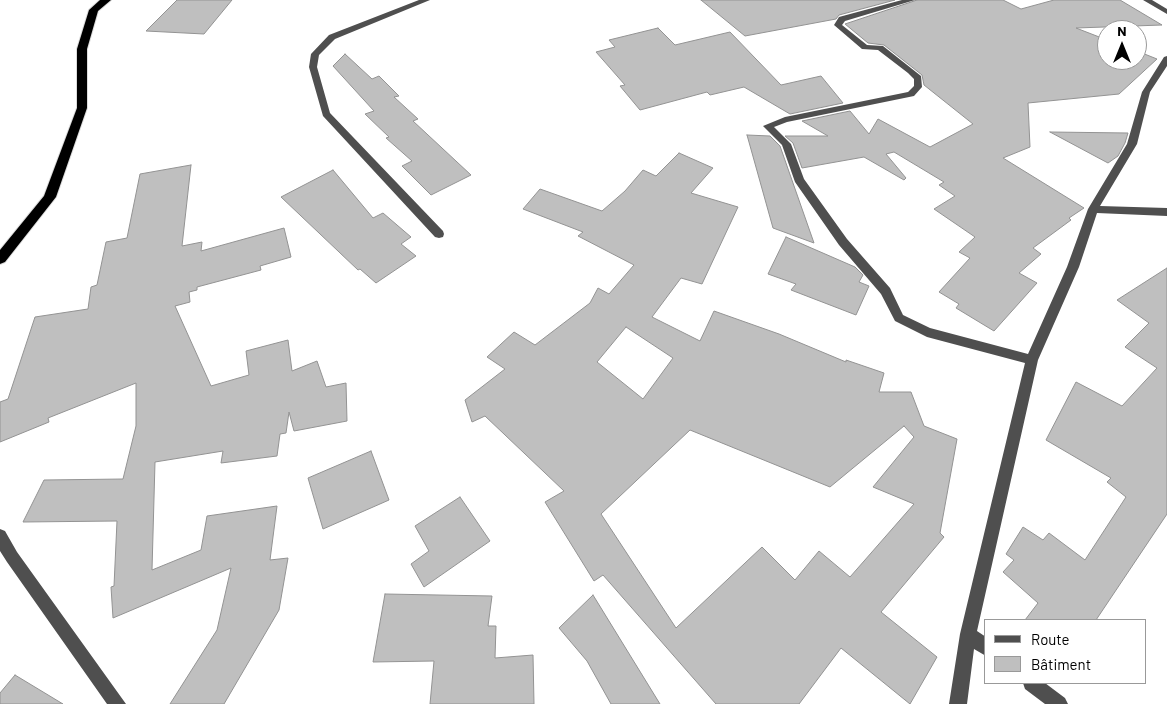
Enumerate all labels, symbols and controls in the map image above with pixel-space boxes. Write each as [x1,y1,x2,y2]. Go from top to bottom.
north arrow [1097,20,1147,70]
text: N [1117,22,1127,39]
legend [984,619,1147,684]
text: Route [1031,630,1070,648]
text: Bâtiment [1031,655,1091,673]

